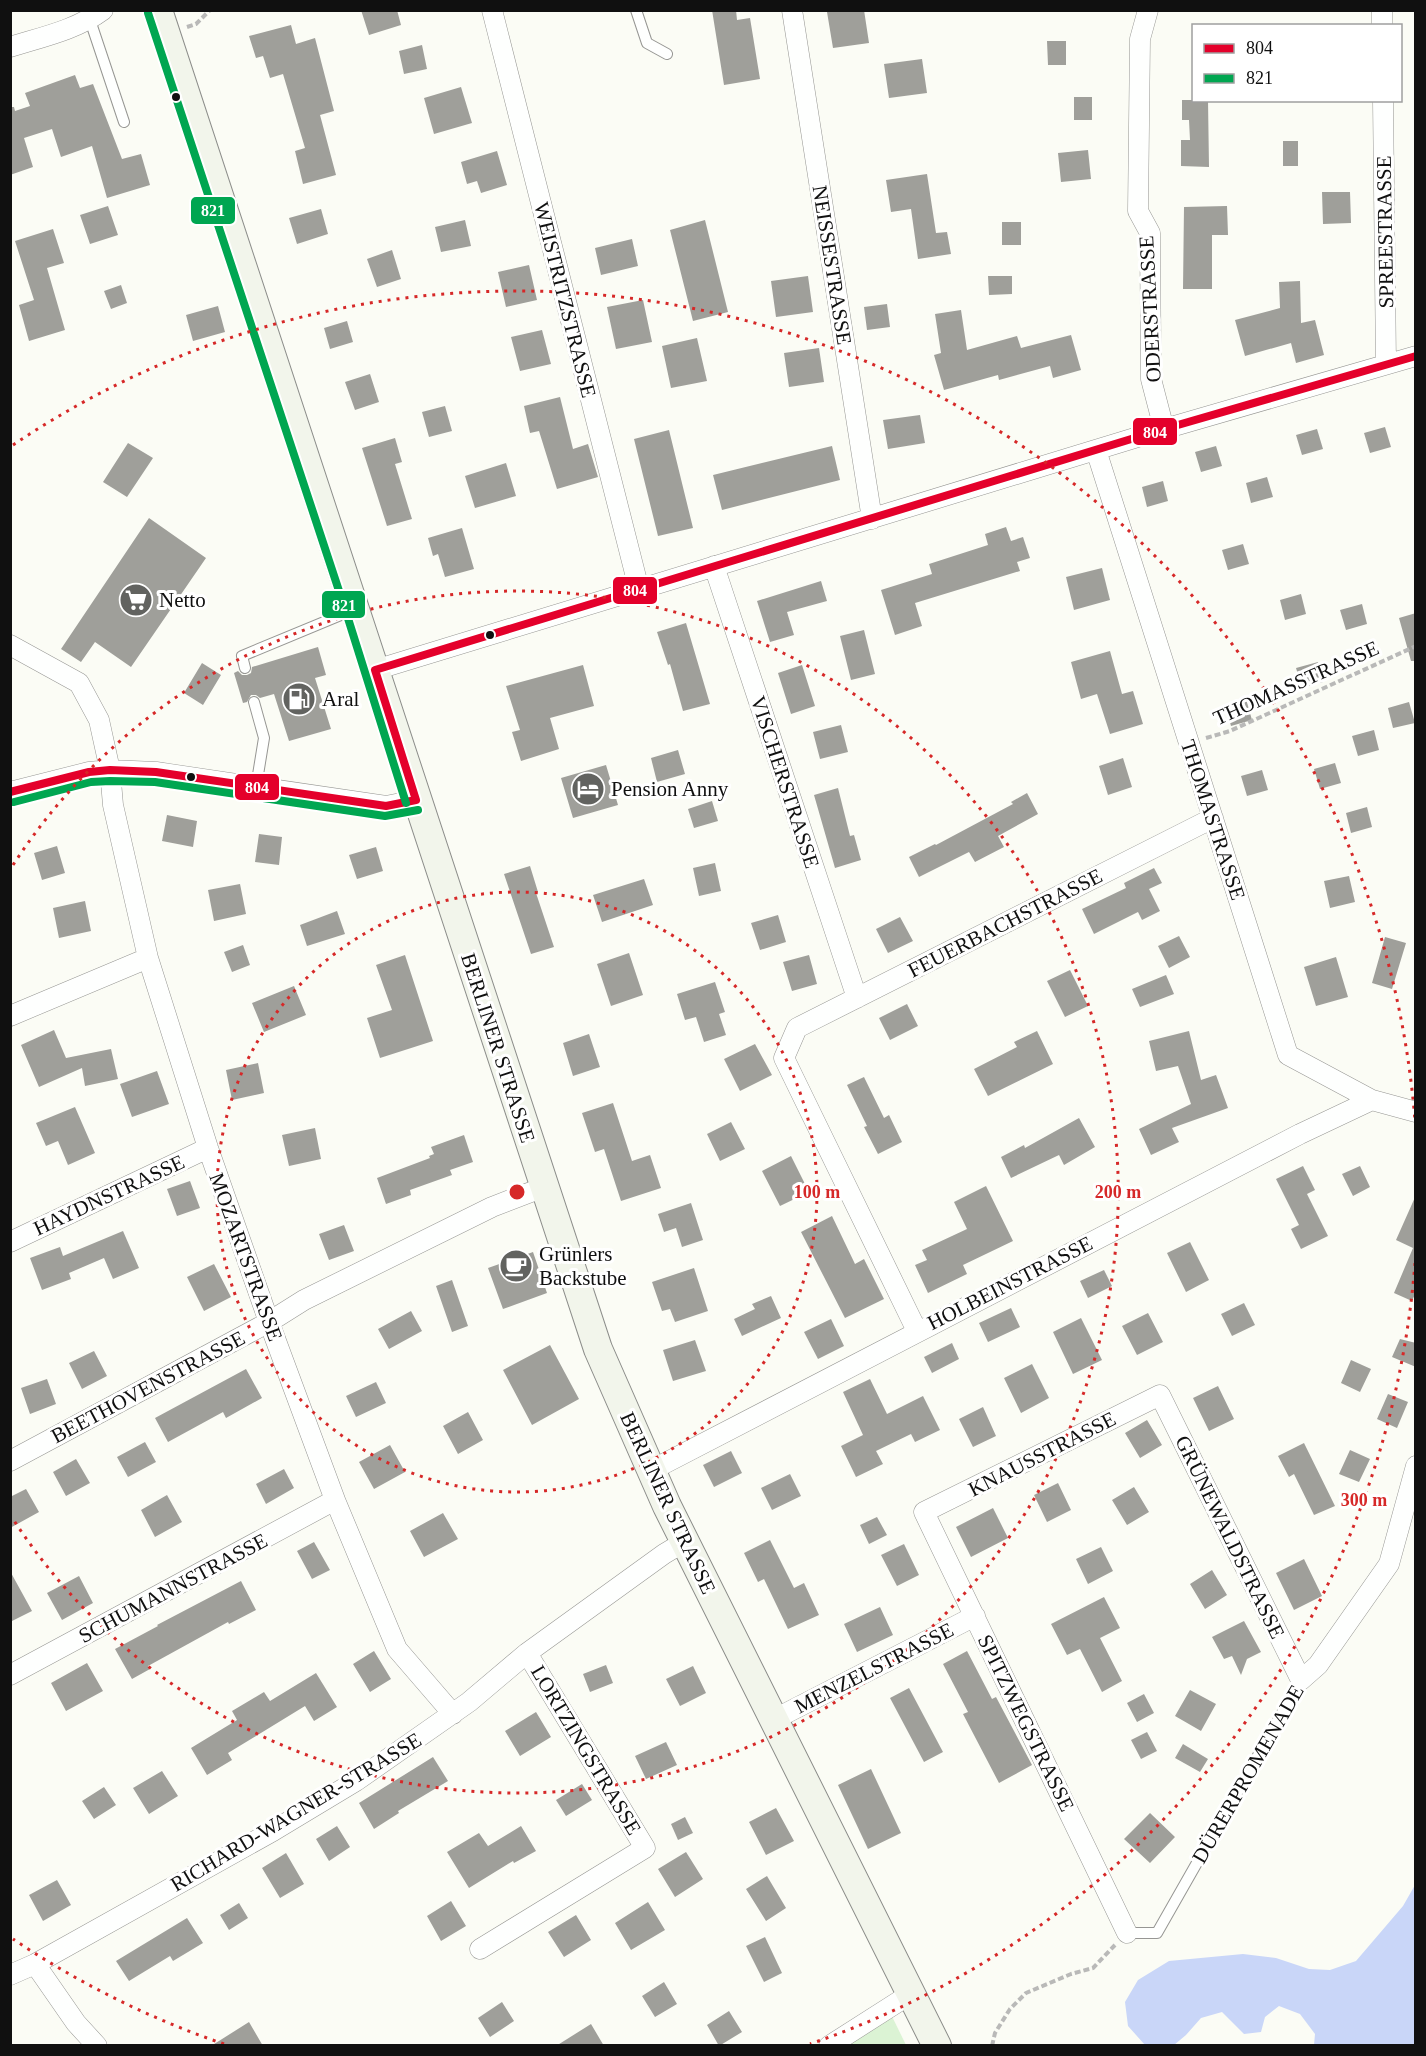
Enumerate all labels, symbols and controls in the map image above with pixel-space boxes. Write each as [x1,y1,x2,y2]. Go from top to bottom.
legend [1192,24,1402,102]
text: 804 [1246,38,1273,58]
text: 821 [1246,68,1273,88]
unlabelled marker [170,91,182,103]
street label: SPREESTRASSE [1372,155,1398,309]
street label: NEISSESTRASSE [808,184,856,346]
line badge: 821 [190,196,236,225]
street label: WEISTRITZSTRASSE [529,200,601,400]
text: 821 [201,202,225,219]
street label: ODERSTRASSE [1134,235,1166,383]
line badge: 804 [1132,417,1178,446]
text: 804 [1143,424,1167,441]
line badge: 804 [612,576,658,605]
supermarket icon: Netto [118,582,154,618]
text: 804 [623,582,647,599]
place label: Netto [159,588,206,612]
line badge: 821 [321,590,366,619]
text: 821 [332,597,356,614]
unlabelled marker [484,629,496,641]
street label: THOMASSTRASSE [1210,636,1382,730]
fuel station icon: Aral [281,681,317,717]
place label: Aral [322,687,359,711]
street label: VISCHERSTRASSE [746,693,824,871]
street label: THOMASTRASSE [1176,737,1250,903]
unlabelled marker [185,771,197,783]
hotel icon: Pension Anny [570,771,606,807]
line badge: 804 [234,773,280,801]
place label: Pension Anny [611,777,729,801]
text: 804 [245,779,269,796]
street label: FEUERBACHSTRASSE [904,864,1106,982]
street label: BERLINER STRASSE [456,950,540,1146]
street label: HAYDNSTRASSE [30,1150,188,1240]
street label: MOZARTSTRASSE [204,1170,288,1344]
centre of rings [507,1182,527,1202]
text: 100 m [794,1182,840,1202]
text: 200 m [1095,1182,1141,1202]
street label: HOLBEINSTRASSE [923,1231,1097,1335]
place label: Grünlers Backstube [539,1242,626,1290]
cafe icon: Grünlers Backstube [498,1248,534,1284]
street label: BEETHOVENSTRASSE [47,1326,249,1448]
street label: KNAUSSTRASSE [964,1406,1120,1502]
street label: BERLINER STRASSE [615,1408,721,1598]
street label: GRÜNEWALDSTRASSE [1170,1432,1290,1642]
text: 300 m [1341,1490,1387,1510]
street label: SCHUMANNSTRASSE [75,1528,271,1648]
street label: MENZELSTRASSE [791,1618,957,1718]
street label: SPITZWEGSTRASSE [973,1631,1079,1815]
street label: LORTZINGSTRASSE [526,1661,646,1839]
street label: DÜRERPROMENADE [1187,1681,1309,1867]
street label: RICHARD-WAGNER-STRASSE [166,1728,426,1896]

